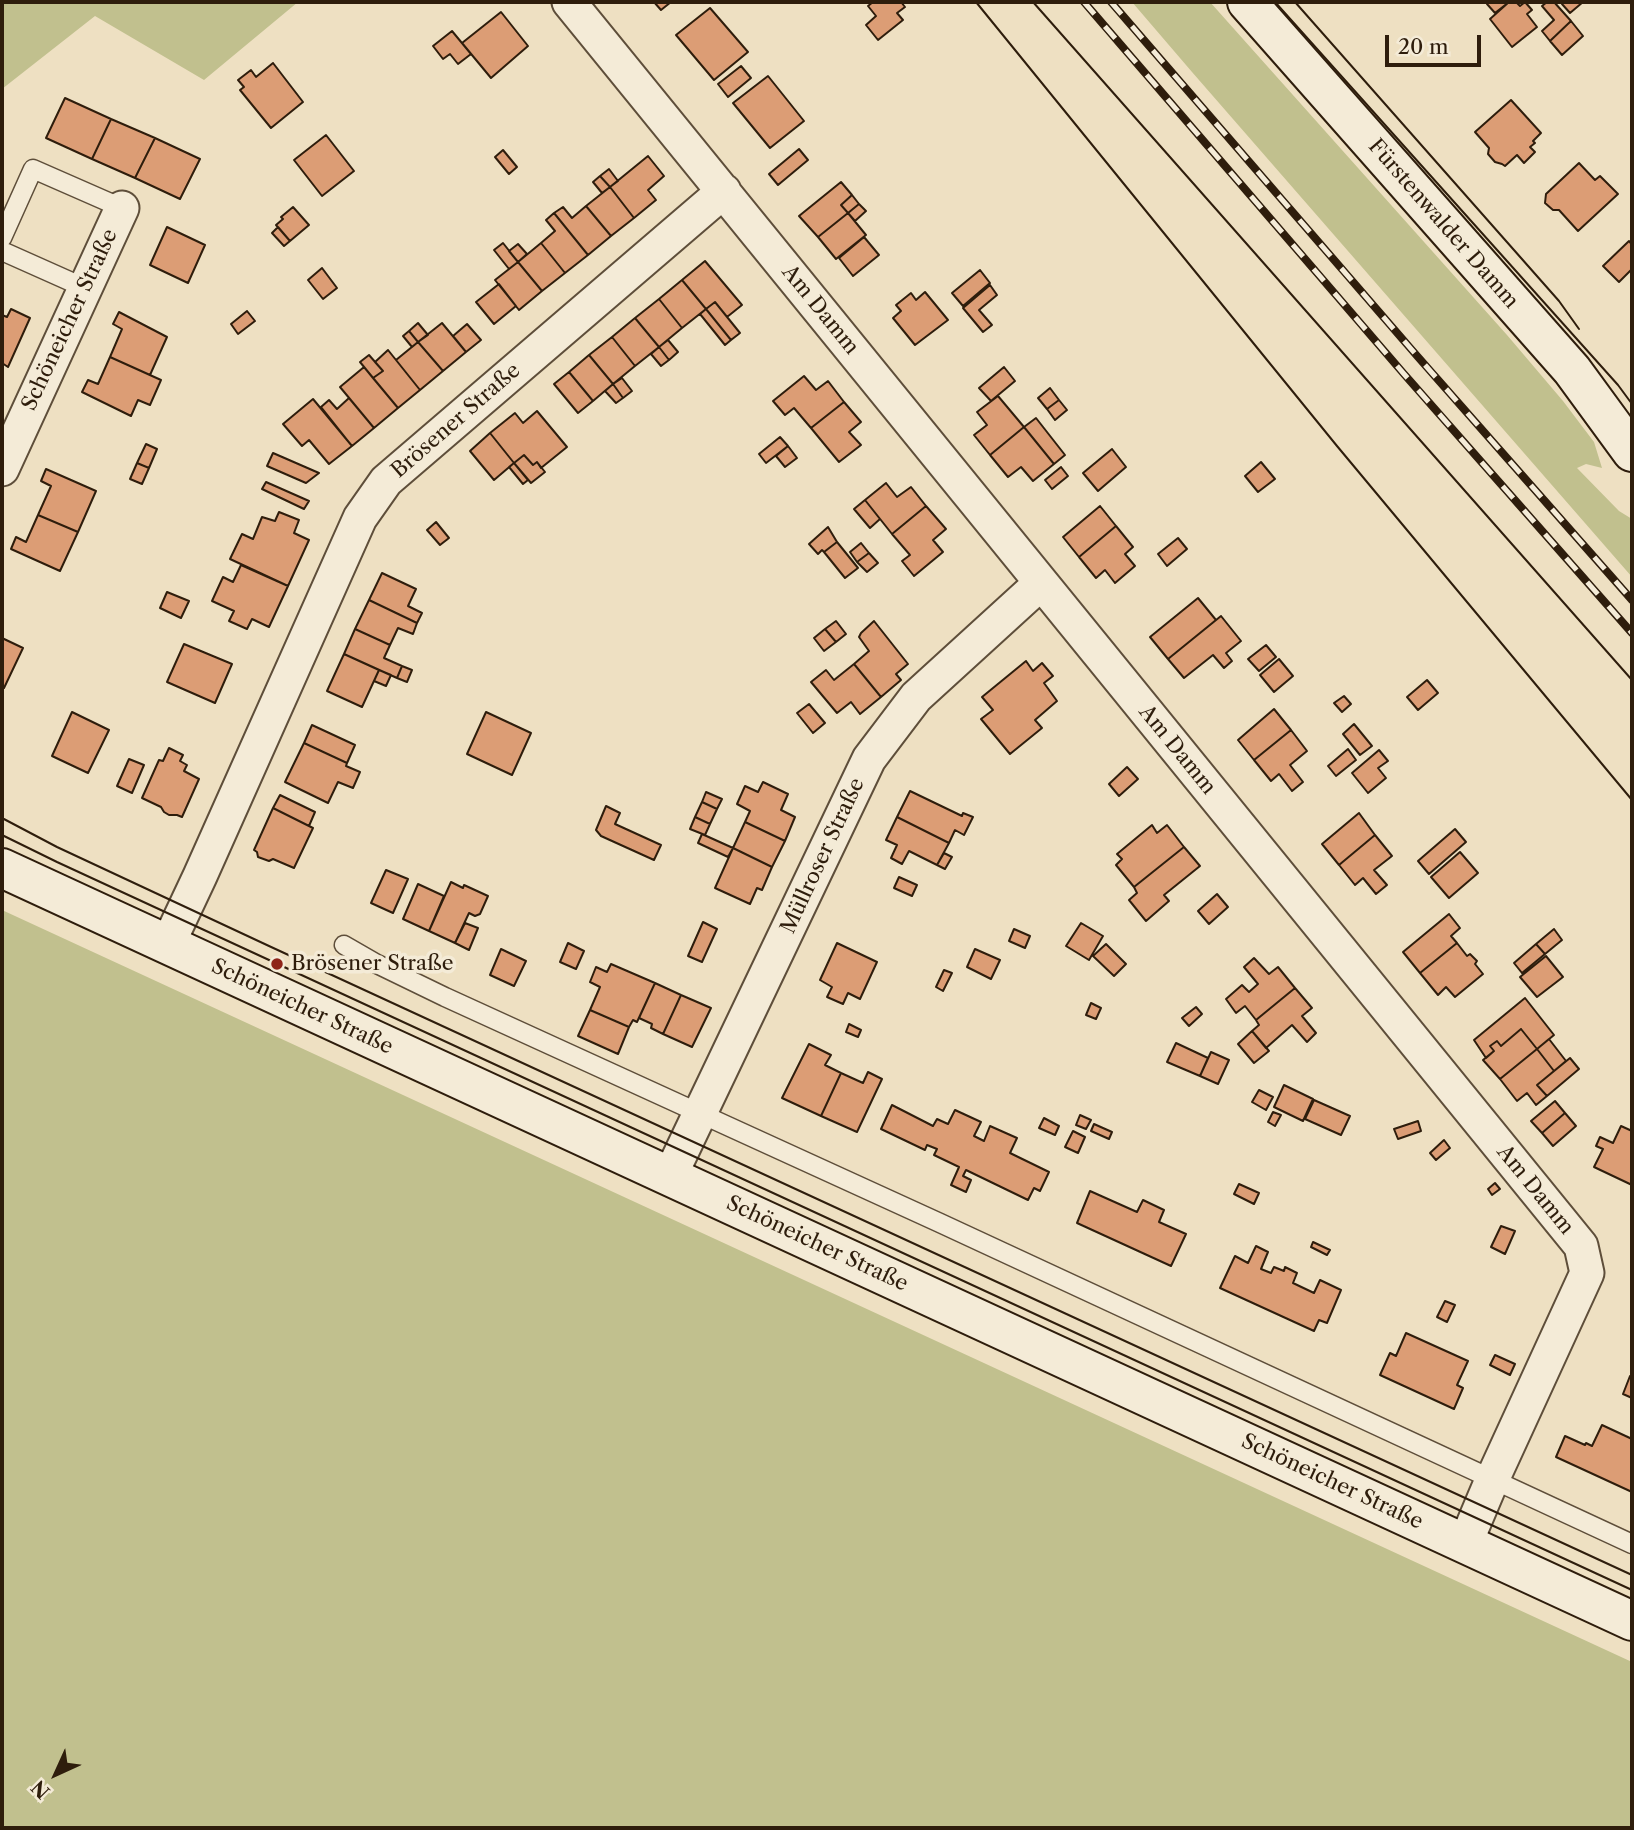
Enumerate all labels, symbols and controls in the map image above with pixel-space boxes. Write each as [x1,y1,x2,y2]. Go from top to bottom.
scale bar [1389,21,1485,65]
text: 20 m [1398,34,1449,59]
street label: Fürstenwalder Damm [1363,134,1523,314]
street label: Schöneicher Straße [17,225,123,415]
street label: Am Damm [776,260,864,360]
street label: Brösener Straße [386,358,526,484]
street label: Am Damm [1133,700,1221,800]
street label: Müllroser Straße [776,774,870,938]
place label: Brösener Straße [291,951,453,977]
street label: Schöneicher Straße [207,954,397,1060]
marker: Brösener Straße [269,956,285,972]
street label: Am Damm [1491,1140,1579,1240]
street label: Schöneicher Straße [722,1191,912,1297]
street label: Schöneicher Straße [1237,1429,1427,1535]
north arrow [21,1739,91,1809]
text: N [27,1775,55,1803]

